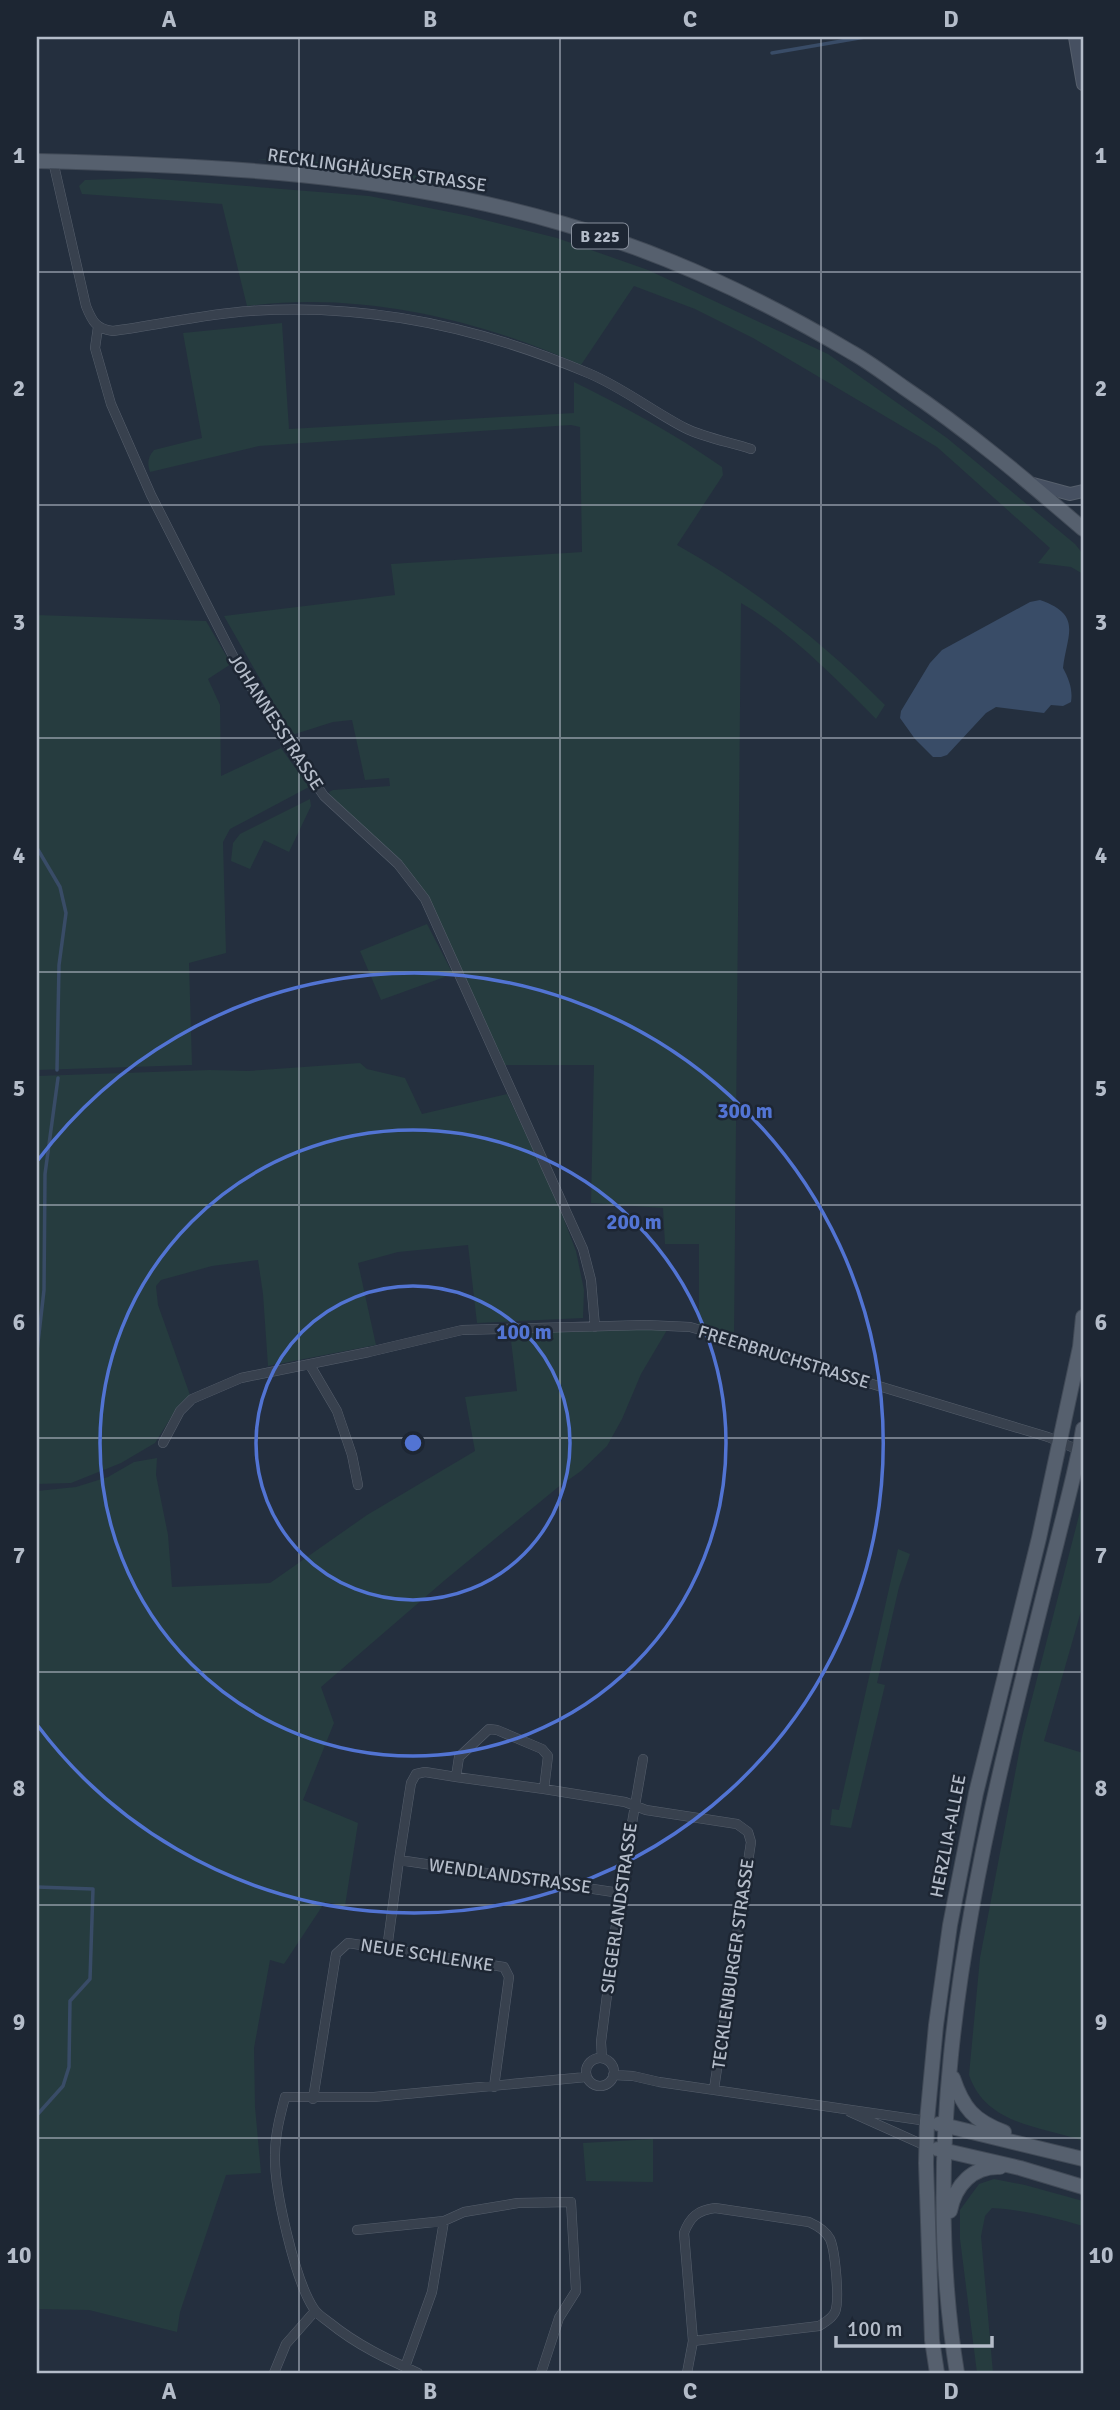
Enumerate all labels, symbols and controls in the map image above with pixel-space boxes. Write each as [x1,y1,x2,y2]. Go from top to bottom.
text: A [162,5,177,34]
text: B [423,5,437,34]
text: C [683,5,697,34]
text: D [943,5,959,34]
text: 1 [13,141,25,170]
text: 1 [1095,141,1107,170]
street label: RECKLINGHÄUSER STRASSE [266,144,488,196]
road number: B 225 [572,224,628,248]
text: 2 [13,374,25,403]
text: 2 [1095,374,1107,403]
text: 3 [13,608,25,637]
text: 3 [1095,608,1107,637]
street label: JOHANNESSTRASSE [224,650,328,794]
text: 4 [13,841,25,870]
text: 4 [1095,841,1107,870]
text: 5 [13,1074,25,1103]
text: 5 [1095,1074,1107,1103]
text: 300 m [717,1098,773,1124]
text: 200 m [606,1209,662,1235]
text: 6 [13,1308,25,1337]
text: 6 [1095,1308,1107,1337]
text: 100 m [496,1319,552,1345]
street label: FREERBRUCHSTRASSE [696,1320,872,1394]
centre of rings [401,1431,425,1455]
text: 7 [13,1541,25,1570]
text: 7 [1095,1541,1107,1570]
street label: HERZLIA-ALLEE [925,1773,971,1899]
text: 8 [13,1774,25,1803]
text: 8 [1095,1774,1107,1803]
street label: SIEGERLANDSTRASSE [596,1821,642,1995]
street label: WENDLANDSTRASSE [427,1854,593,1898]
street label: TECKLENBURGER STRASSE [707,1857,759,2071]
street label: NEUE SCHLENKE [359,1934,495,1976]
text: 9 [13,2008,25,2037]
text: 9 [1095,2008,1107,2037]
text: 10 [7,2241,31,2270]
text: 10 [1089,2241,1113,2270]
scale bar [836,2305,992,2349]
text: 100 m [847,2316,902,2342]
text: A [162,2377,177,2406]
text: B [423,2377,437,2406]
text: C [683,2377,697,2406]
text: D [943,2377,959,2406]

